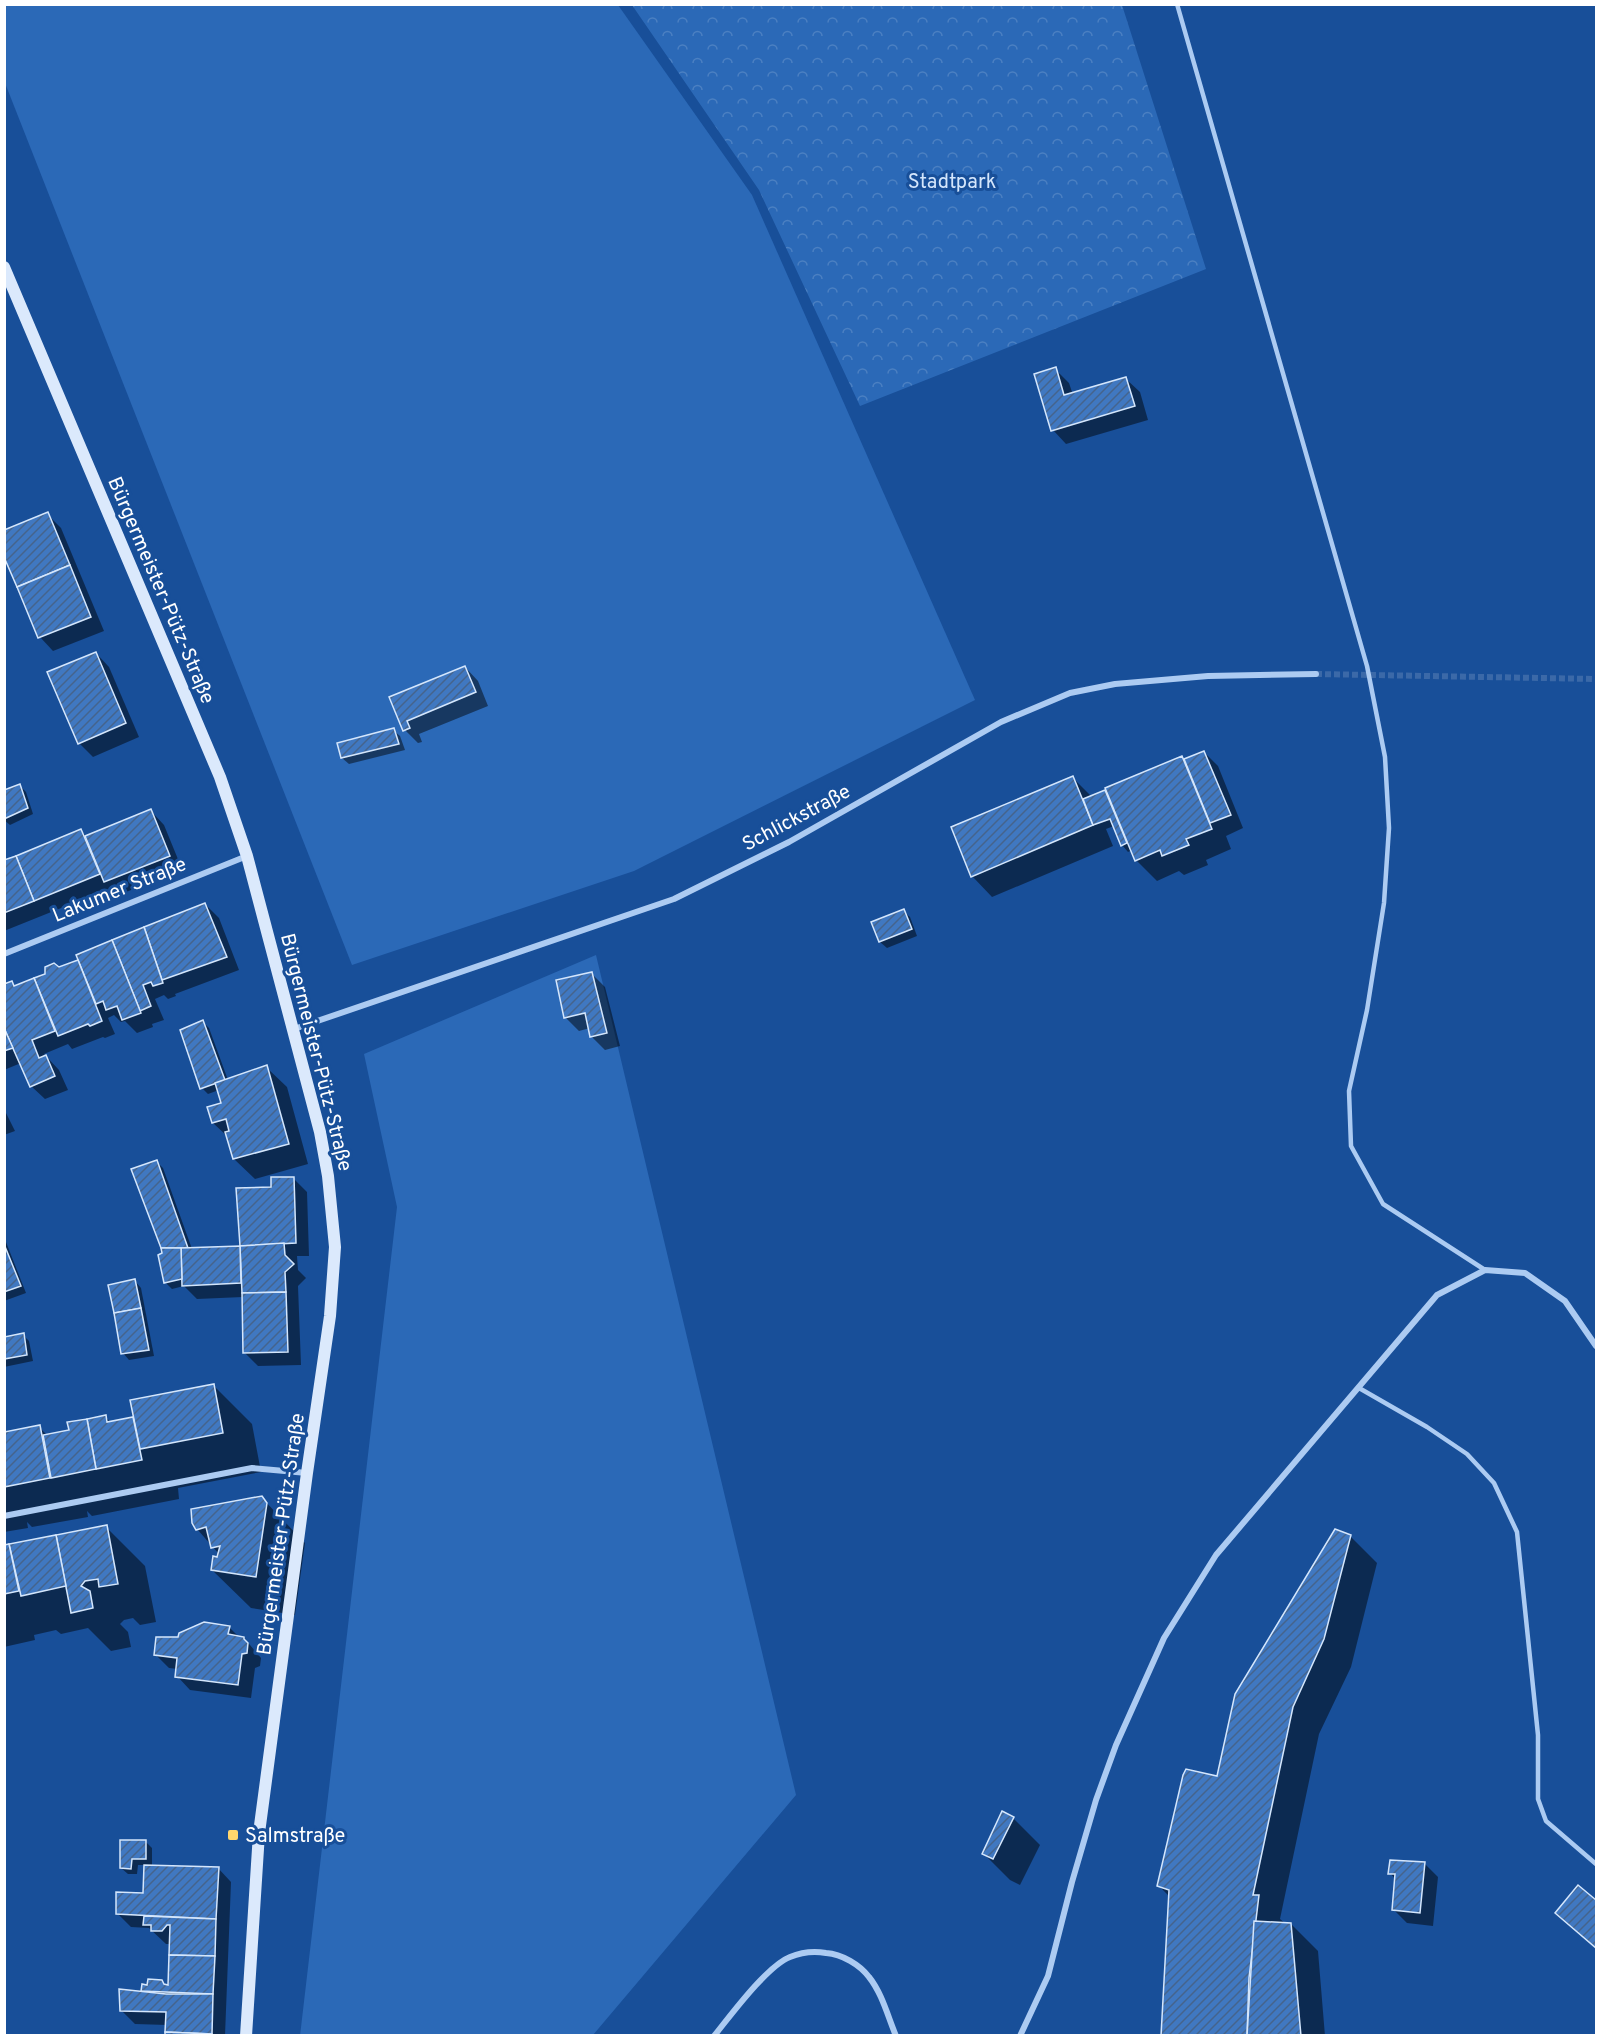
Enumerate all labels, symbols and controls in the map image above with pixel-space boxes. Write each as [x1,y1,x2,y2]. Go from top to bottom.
park label: Stadtpark [908,170,996,196]
street label: Bürgermeister-Pütz-Straße [100,473,220,708]
street label: Schlickstraße [738,779,856,858]
street label: Lakumer Straße [49,852,191,930]
street label: Bürgermeister-Pütz-Straße [273,931,357,1174]
street label: Bürgermeister-Pütz-Straße [252,1412,312,1657]
place label: Salmstraße [245,1824,345,1850]
marker: Salmstraße [226,1828,240,1842]

